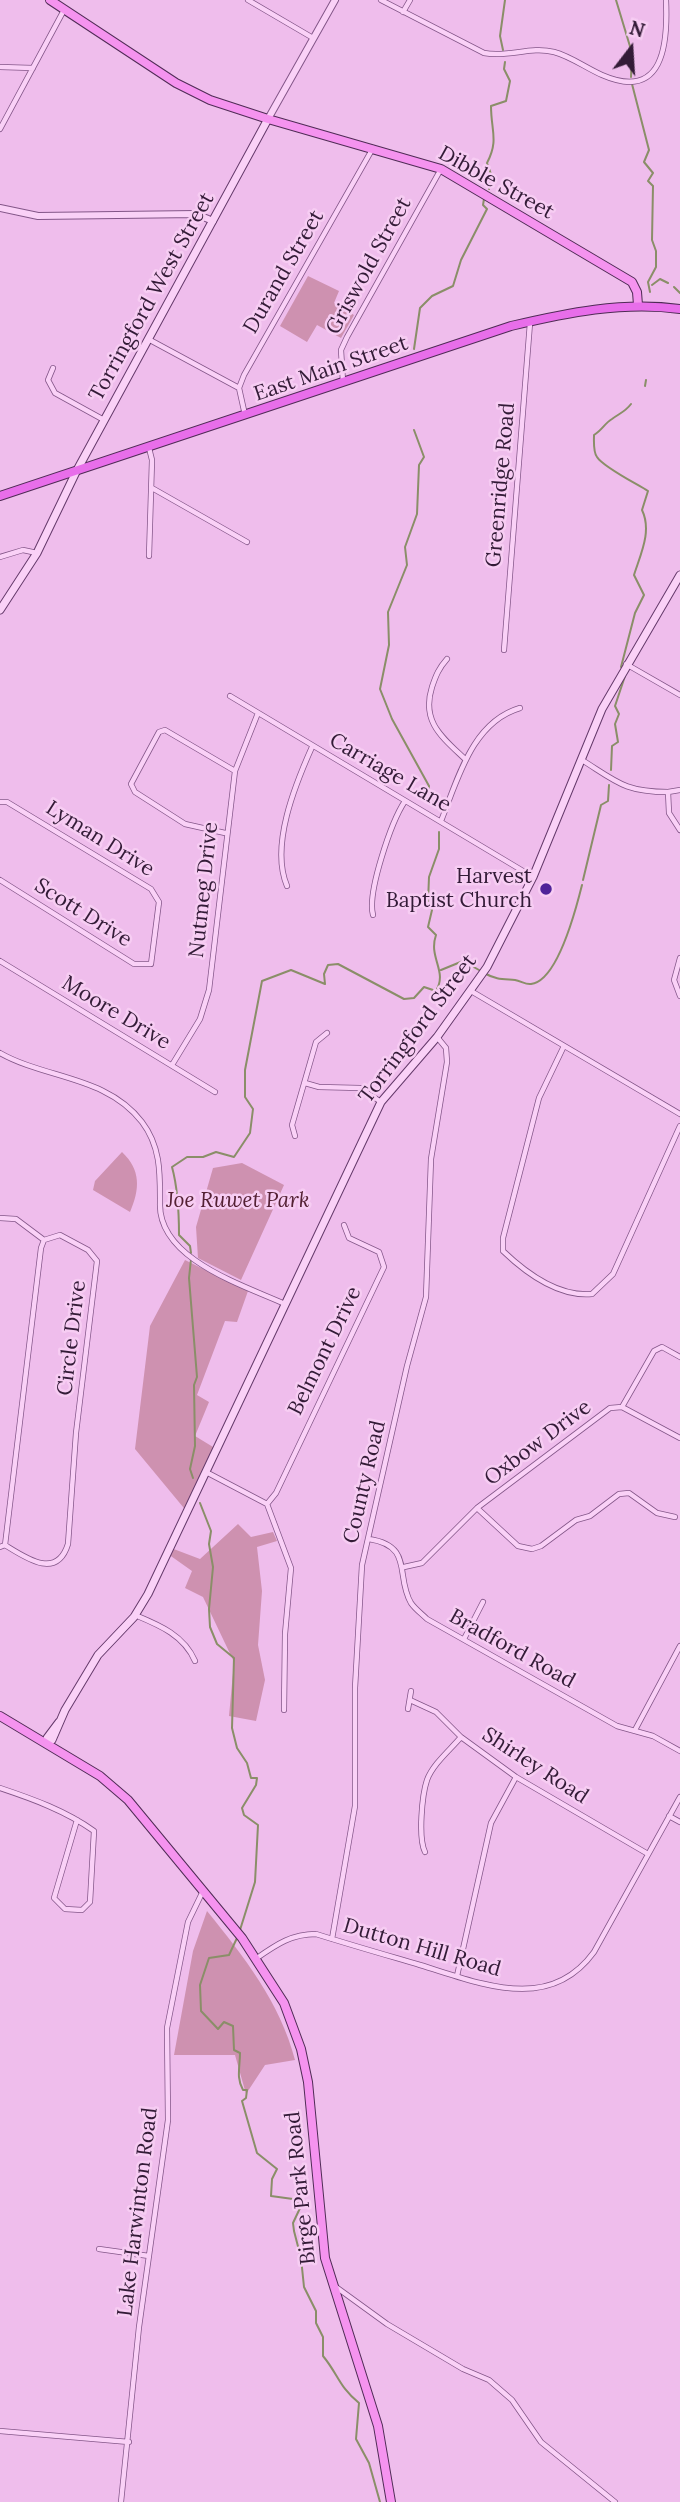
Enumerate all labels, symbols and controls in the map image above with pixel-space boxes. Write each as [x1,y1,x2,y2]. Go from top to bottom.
north arrow [596,14,666,84]
text: N [627,15,648,43]
street label: Dibble Street [434,141,558,225]
street label: Torringford West Street [84,188,220,406]
street label: Griswold Street [321,193,417,339]
street label: Durand Street [239,206,329,338]
street label: East Main Street [251,331,411,407]
street label: Greenridge Road [481,402,521,568]
street label: Carriage Lane [325,728,455,818]
street label: Lyman Drive [41,796,159,882]
street label: Nutmeg Drive [184,821,224,959]
place label: Harvest Baptist Church [386,864,532,914]
street label: Scott Drive [30,873,136,953]
marker: Harvest Baptist Church [538,881,554,897]
street label: Torringford Street [354,950,482,1108]
street label: Moore Drive [57,971,175,1055]
park label: Joe Ruwet Park [166,1188,310,1214]
street label: Circle Drive [52,1279,92,1397]
street label: Belmont Drive [283,1283,367,1419]
street label: Oxbow Drive [480,1395,596,1491]
street label: County Road [339,1418,391,1546]
street label: Bradford Road [445,1604,579,1694]
street label: Shirley Road [477,1722,593,1810]
street label: Dutton Hill Road [340,1913,504,1983]
street label: Lake Harwinton Road [113,2106,163,2318]
street label: Birge Park Road [280,2110,322,2266]

